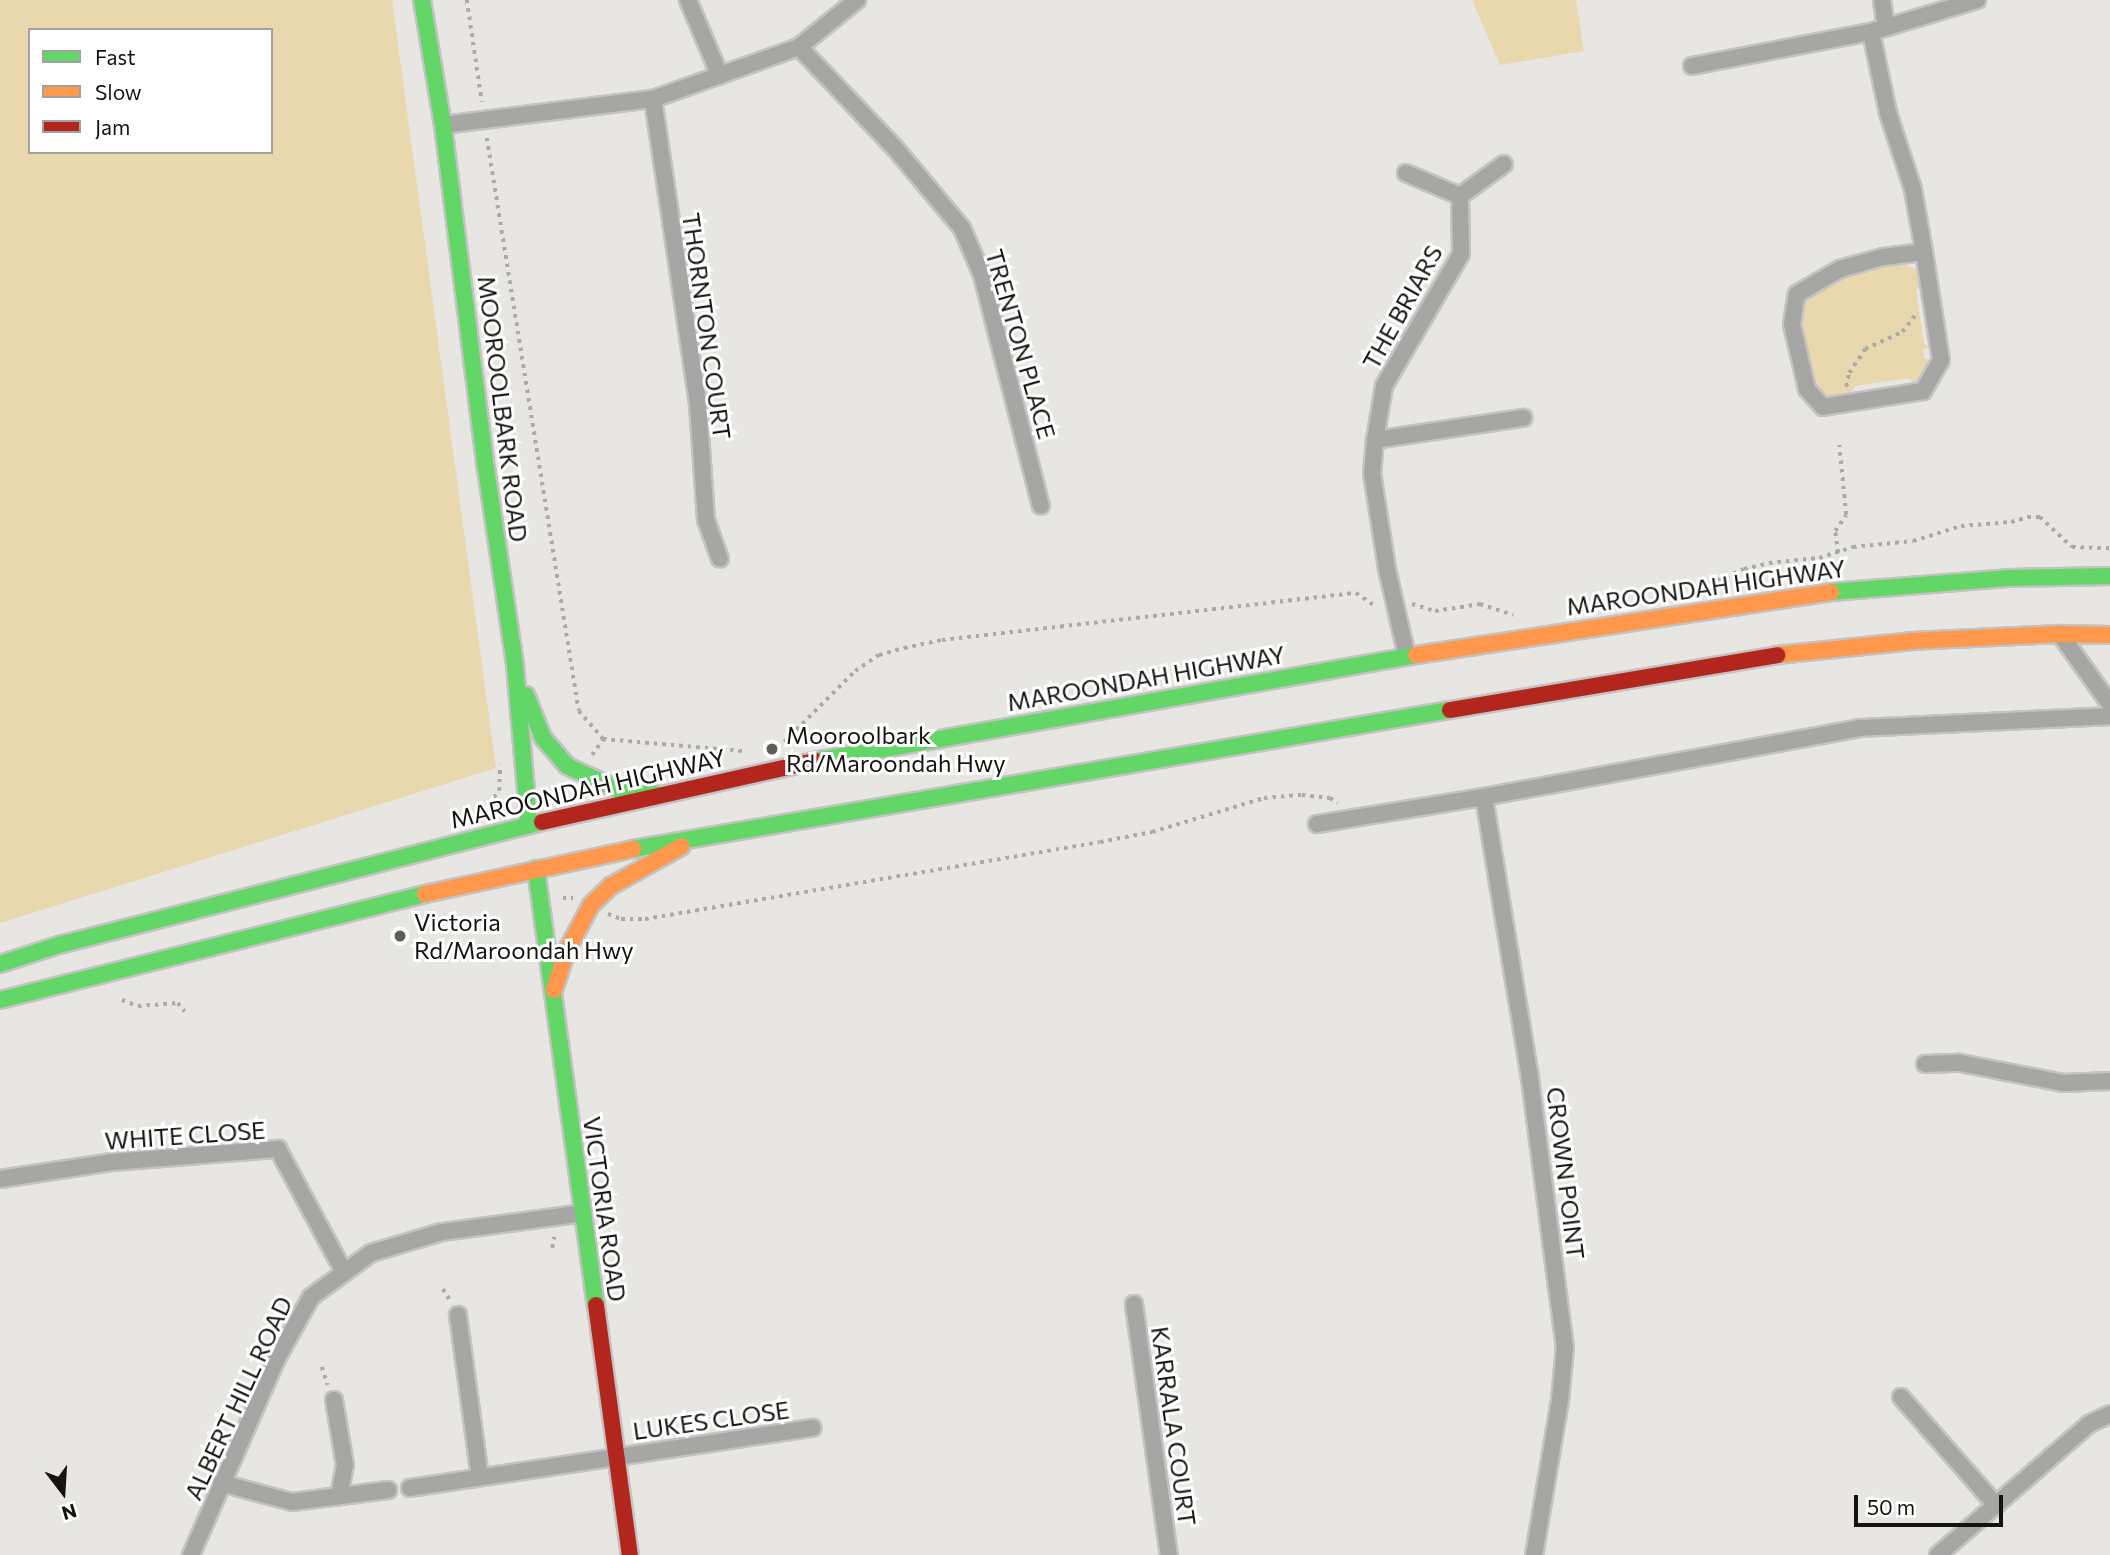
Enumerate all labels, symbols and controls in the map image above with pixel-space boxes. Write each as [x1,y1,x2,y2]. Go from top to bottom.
legend [28,28,273,154]
text: Fast [95,44,136,69]
text: Slow [95,79,142,104]
text: Jam [95,114,130,139]
street label: THORNTON COURT [677,211,737,441]
street label: THE BRIARS [1356,240,1448,374]
street label: TRENTON PLACE [980,246,1062,442]
street label: MOOROOLBARK ROAD [472,274,534,544]
street label: MAROONDAH HIGHWAY [1564,553,1848,621]
street label: MAROONDAH HIGHWAY [1005,639,1287,717]
place label: Mooroolbark Rd/Maroondah Hwy [786,721,1006,777]
marker: Mooroolbark Rd/Maroondah Hwy [764,741,780,757]
street label: MAROONDAH HIGHWAY [447,742,729,834]
place label: Victoria Rd/Maroondah Hwy [414,908,634,964]
marker: Victoria Rd/Maroondah Hwy [392,928,408,944]
street label: CROWN POINT [1541,1085,1591,1261]
street label: WHITE CLOSE [104,1115,266,1155]
street label: VICTORIA ROAD [578,1115,632,1303]
street label: ALBERT HILL ROAD [178,1292,298,1504]
street label: KARRALA COURT [1146,1325,1202,1527]
street label: LUKES CLOSE [631,1395,791,1445]
north arrow [28,1457,98,1527]
scale bar [1858,1482,2007,1526]
text: 50 m [1867,1494,1915,1519]
text: N [59,1499,79,1526]

